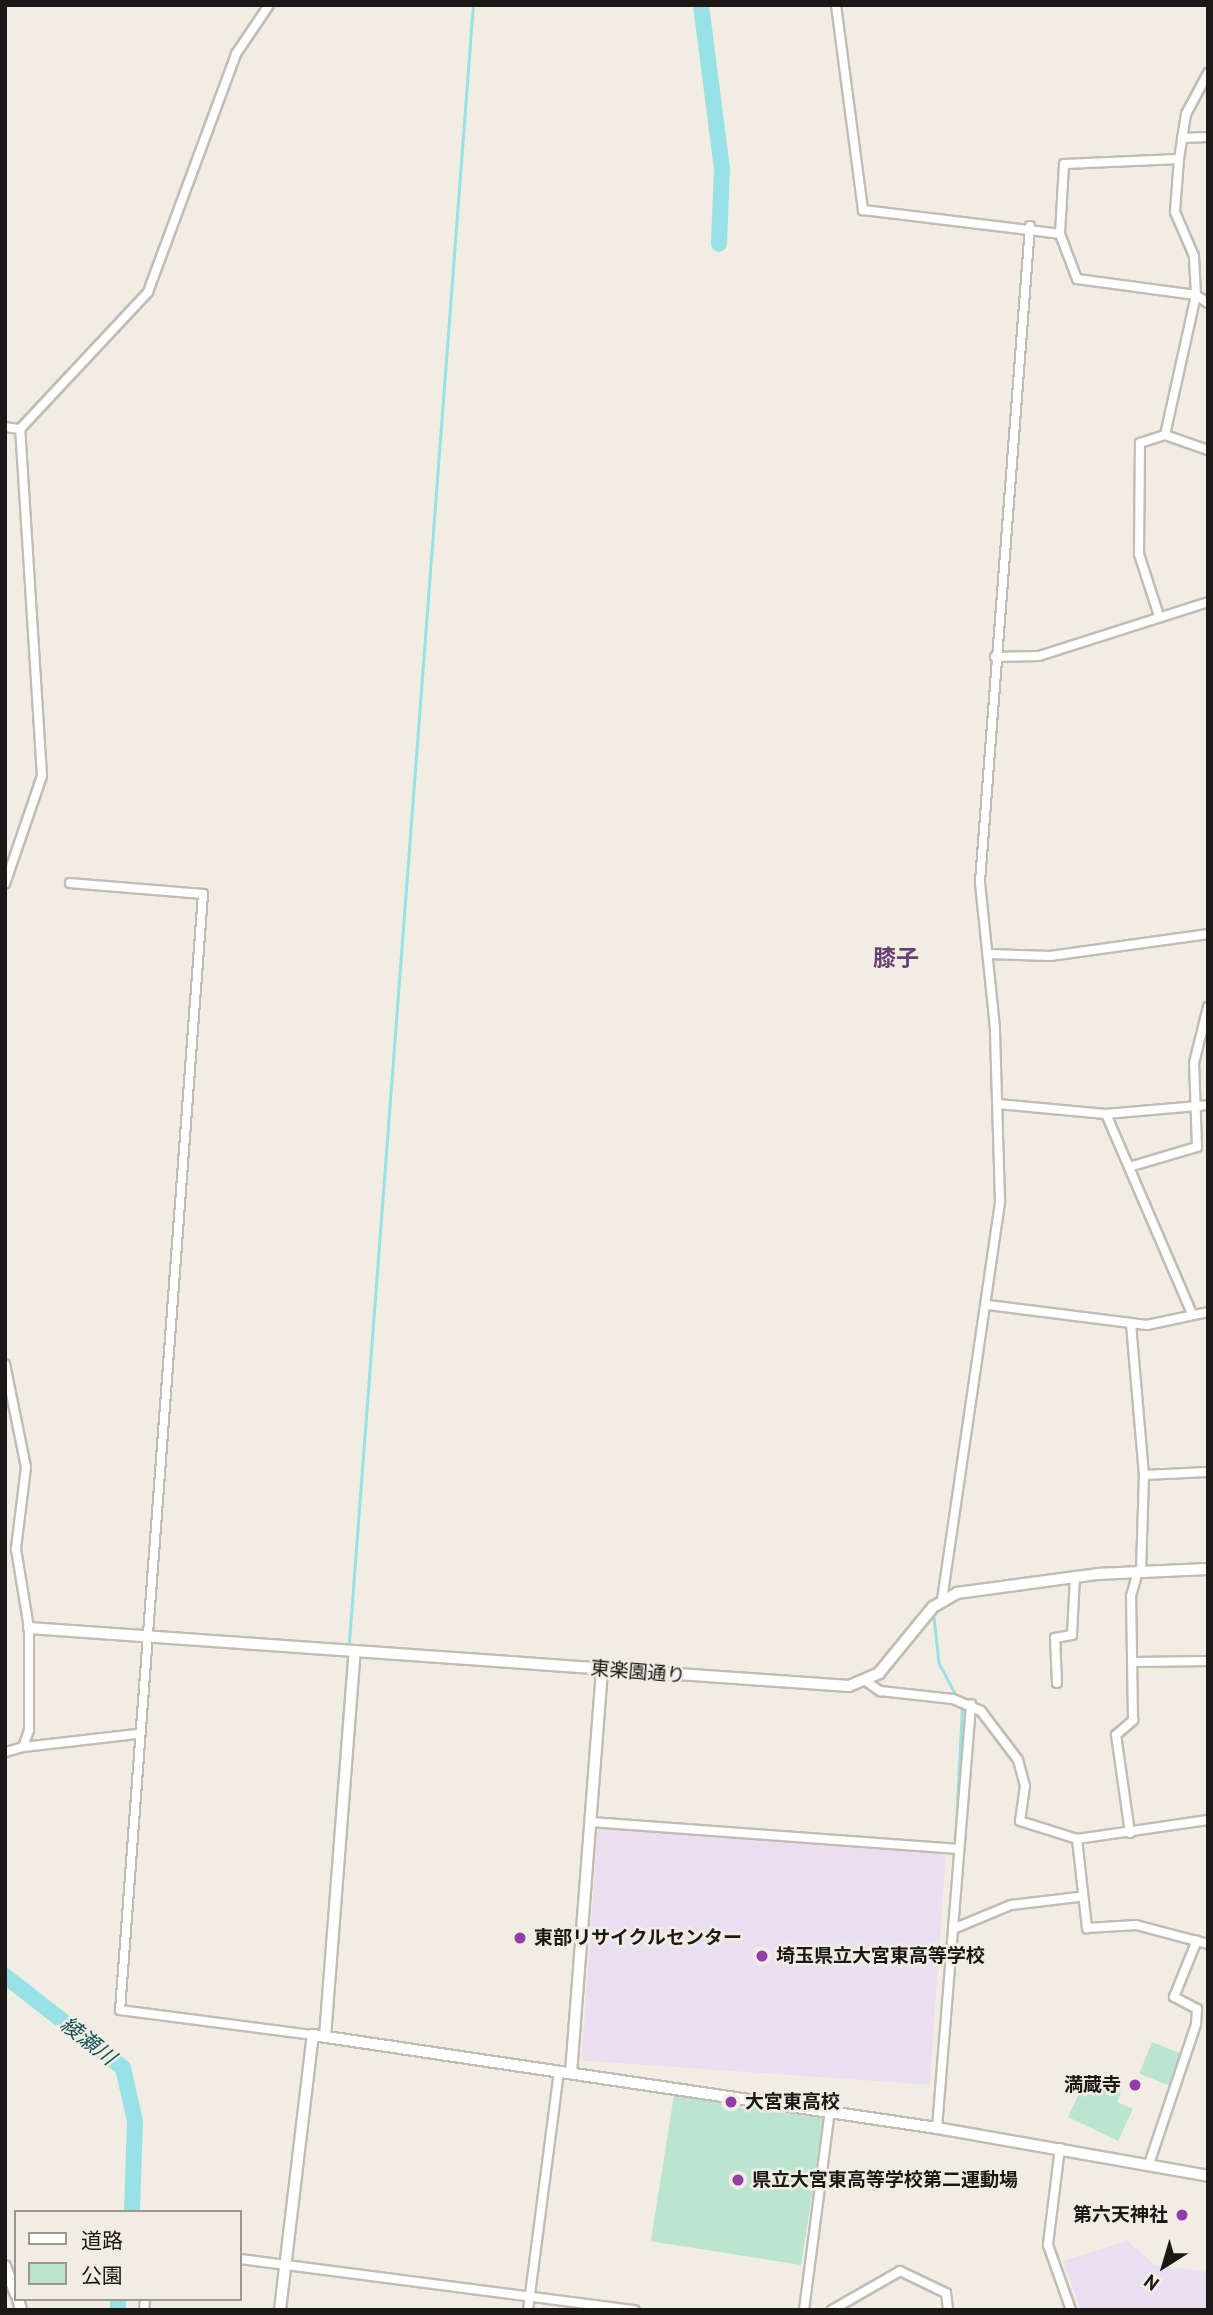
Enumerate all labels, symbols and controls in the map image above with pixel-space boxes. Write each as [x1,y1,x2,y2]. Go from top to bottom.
district label: 膝子 [873,944,919,972]
street label: 東楽園通り [590,1657,686,1687]
place label: 東部リサイクルセンター [534,1927,743,1949]
marker: 東部リサイクルセンター [512,1930,528,1946]
place label: 埼玉県立大宮東高等学校 [776,1945,985,1967]
marker: 埼玉県立大宮東高等学校 [754,1948,770,1964]
water label: 綾瀬川 [55,2012,121,2070]
place label: 満蔵寺 [1064,2074,1121,2096]
marker: 満蔵寺 [1127,2077,1143,2093]
place label: 大宮東高校 [745,2091,840,2113]
marker: 大宮東高校 [723,2094,739,2110]
place label: 県立大宮東高等学校第二運動場 [752,2169,1018,2191]
marker: 県立大宮東高等学校第二運動場 [730,2172,746,2188]
place label: 第六天神社 [1073,2204,1168,2226]
marker: 第六天神社 [1174,2207,1190,2223]
legend [14,2210,242,2301]
text: 道路 [81,2227,123,2254]
north arrow [1129,2231,1199,2301]
text: 公園 [81,2262,123,2289]
text: N [1139,2269,1164,2296]

